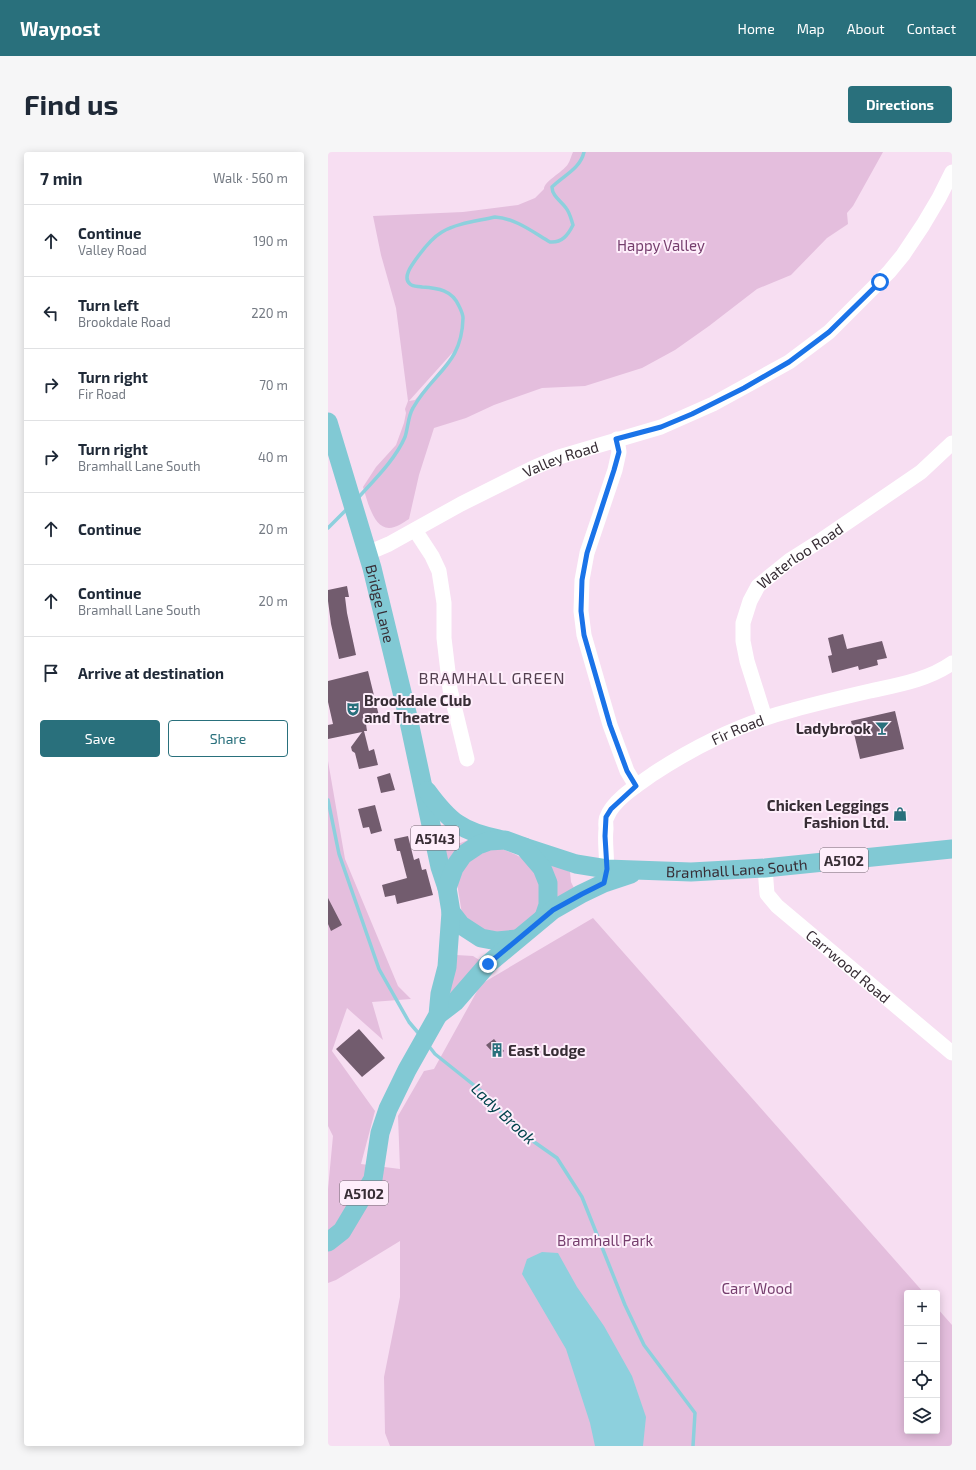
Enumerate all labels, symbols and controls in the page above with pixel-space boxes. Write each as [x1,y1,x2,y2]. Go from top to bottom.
text: Waypost [20,17,100,40]
text: Home [738,20,775,37]
text: Map [797,20,825,37]
text: About [847,20,885,37]
text: Contact [907,20,956,37]
button: Directions [848,86,952,123]
text: Find us [24,87,118,121]
text: 7 min [40,168,83,188]
text: Walk · 560 m [213,170,288,186]
text: Continue [78,224,141,242]
icon: ahead [40,230,62,252]
text: 190 m [253,233,288,249]
park label: Happy Valley [617,236,705,254]
text: Valley Road [78,242,147,258]
route start [871,273,889,291]
text: Turn left [78,296,139,314]
icon: left [40,302,62,324]
text: 220 m [251,305,288,321]
text: Brookdale Road [78,314,171,330]
text: Turn right [78,368,148,386]
icon: right [40,374,62,396]
text: 70 m [259,377,288,393]
text: Fir Road [78,386,126,402]
street label: Valley Road [520,437,601,481]
text: Turn right [78,440,148,458]
icon: right [40,446,62,468]
text: 40 m [258,449,288,465]
text: Bramhall Lane South [78,458,201,474]
icon: ahead [40,518,62,540]
street label: Waterloo Road [753,519,846,592]
text: Continue [78,520,141,538]
text: 20 m [259,521,288,537]
street label: Bridge Lane [362,562,399,645]
text: Continue [78,584,141,602]
icon: ahead [40,590,62,612]
text: 20 m [259,593,288,609]
text: Bramhall Lane South [78,602,201,618]
icon: arrive [40,662,62,684]
text: Arrive at destination [78,664,224,682]
district label: BRAMHALL GREEN [418,668,566,687]
place label: Brookdale Club and Theatre [364,691,471,726]
theatre icon: Brookdale Club and Theatre [345,701,361,717]
street label: Fir Road [708,710,766,748]
place label: Ladybrook [796,719,872,738]
button: Save [40,720,160,757]
button: Share [168,720,288,757]
bar icon: Ladybrook [874,720,890,736]
place label: Chicken Leggings Fashion Ltd. [767,796,889,831]
shop icon: Chicken Leggings Fashion Ltd. [892,806,908,822]
road number: A5143 [411,826,459,850]
road number: A5102 [820,848,868,872]
street label: Bramhall Lane South [666,855,808,881]
street label: Carrwood Road [803,925,894,1007]
route end [479,955,497,973]
place label: East Lodge [508,1041,586,1059]
building icon: East Lodge [489,1042,505,1058]
water label: Lady Brook [467,1078,540,1148]
road number: A5102 [340,1181,388,1205]
park label: Bramhall Park [557,1231,653,1249]
park label: Carr Wood [721,1279,793,1297]
map controls [904,1290,940,1434]
button: + [904,1290,940,1326]
button: − [904,1326,940,1362]
button: locate [904,1362,940,1398]
button: layers [904,1398,940,1434]

